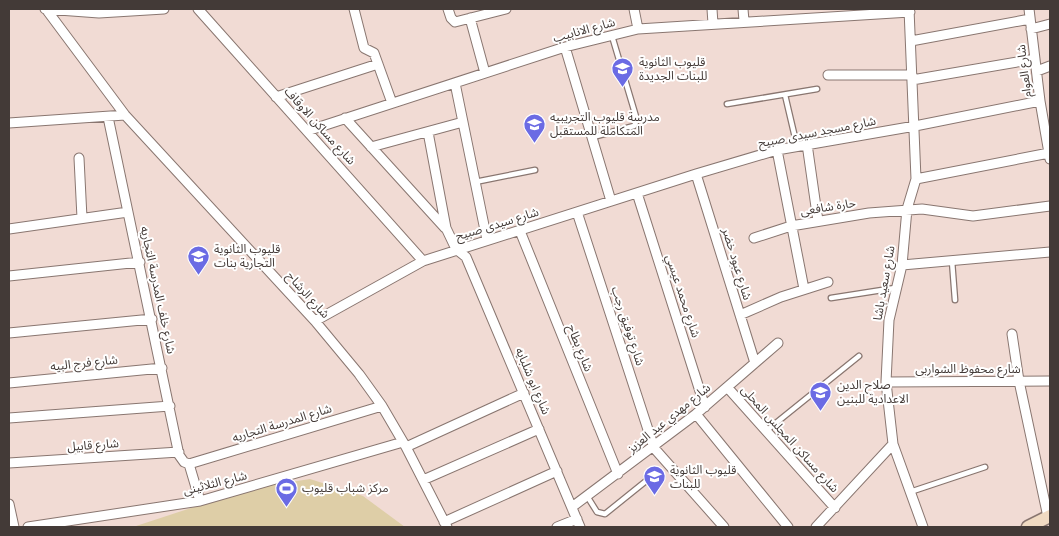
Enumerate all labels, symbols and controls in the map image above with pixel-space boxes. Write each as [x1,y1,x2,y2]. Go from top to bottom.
street label: شارع الانابيب [550,10,618,51]
street label: شارع العوام [1009,43,1040,99]
place label: قليوب الثانوية للبنات الجديدة [639,50,707,89]
school or university icon: قليوب الثانوية للبنات الجديدة [611,57,635,88]
street label: شارع مساكن الاوقاف [277,81,362,172]
place label: مدرسة قليوب التجريبيه المتكاملة للمستقبل [550,105,660,144]
street label: شارع مسجد سيدى صبيح [756,109,878,156]
school or university icon: مدرسة قليوب التجريبيه المتكاملة للمستقبل [522,112,546,143]
street label: حارة شافعى [799,191,858,224]
street label: شارع سيدى صبيح [452,200,542,249]
street label: شارع خلف المدرسة التجاريه [132,224,183,356]
street label: شارع عبود خضر [713,224,759,303]
place label: قليوب الثانوية التجارية بنات [214,237,280,276]
school or university icon: قليوب الثانوية التجارية بنات [186,244,210,275]
street label: شارع سعيد باشا [866,244,903,323]
street label: شارع محمد عيسي [657,251,708,341]
street label: شارع الرشاح [279,266,336,325]
street label: شارع توفيق رجب [603,283,652,369]
street label: شارع بطاح [559,321,600,376]
street label: شارع ابو شلبايه [507,343,558,419]
street label: شارع فرج البيه [49,348,119,379]
street label: شارع محفوظ الشواربى [915,357,1021,382]
place label: صلاح الدين الاعدادية للبنين [837,373,909,412]
street label: شارع مهدي عبد العزيز [621,377,717,461]
street label: شارع مساكن المجلس المحلى [734,379,845,499]
school or university icon: صلاح الدين الاعدادية للبنين [809,380,833,411]
street label: شارع المدرسة التجاريه [229,396,335,451]
street label: شارع قابيل [66,431,120,460]
place label: قليوب الثانوية للبنات [670,458,736,497]
street label: شارع الثلاثينى [180,463,250,503]
school or university icon: قليوب الثانوية للبنات [642,465,666,496]
sports icon: مركز شباب قليوب [274,476,298,507]
place label: مركز شباب قليوب [302,476,388,501]

